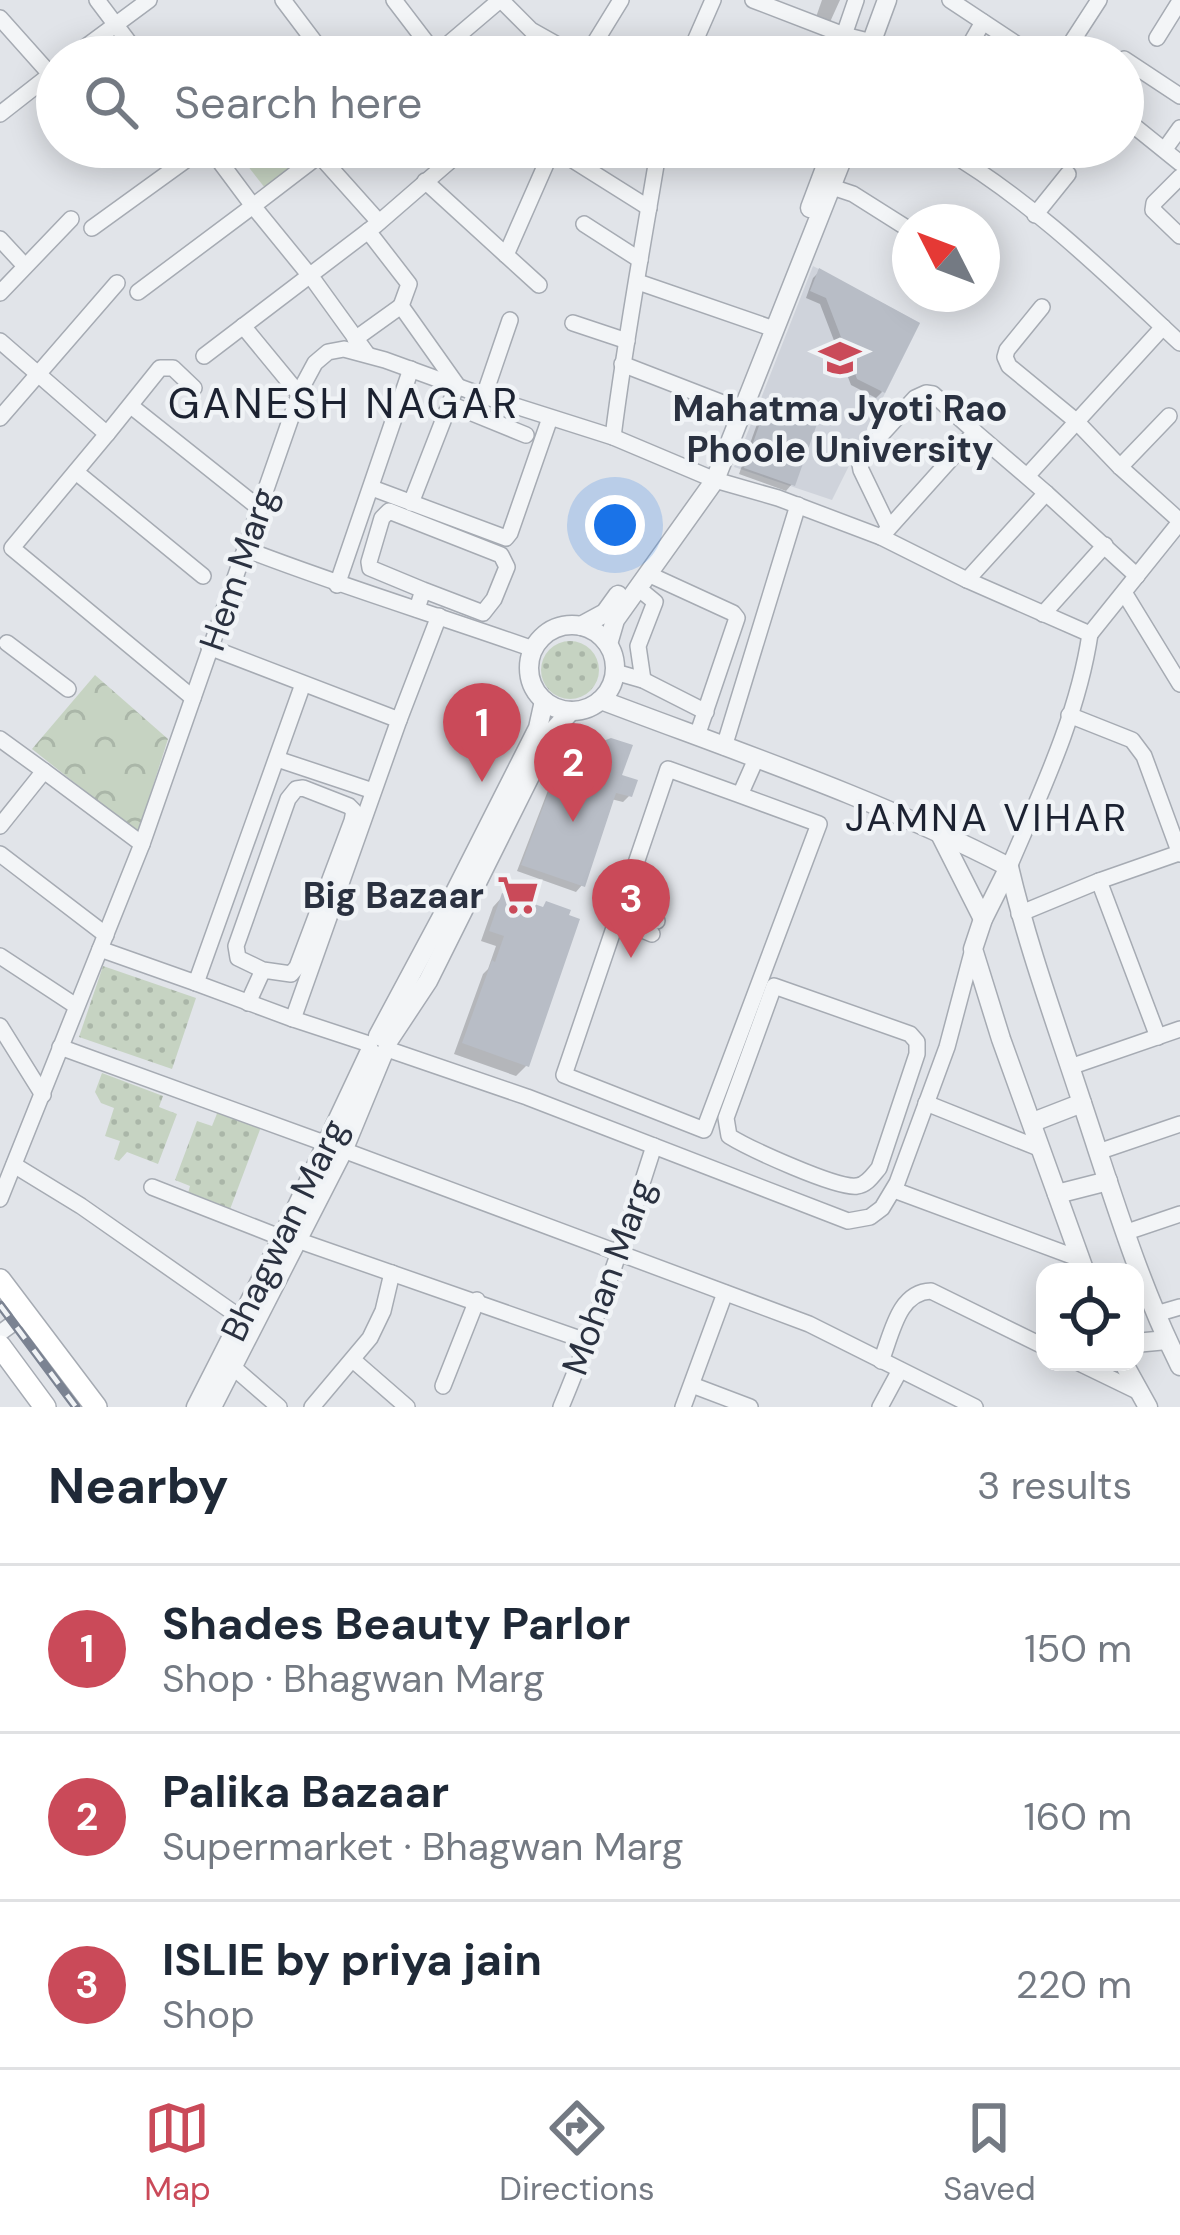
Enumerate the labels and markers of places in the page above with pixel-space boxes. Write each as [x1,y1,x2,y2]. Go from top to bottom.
school or university icon: Mahatma Jyoti Rao Phoole University [817,335,863,381]
place label: Mahatma Jyoti Rao Phoole University [672,385,1008,473]
pin: 1 [443,683,521,782]
pin: 2 [534,723,612,822]
pin: 3 [592,859,670,958]
place label: Big Bazaar [303,872,484,919]
supermarket icon: Big Bazaar [495,872,541,918]

